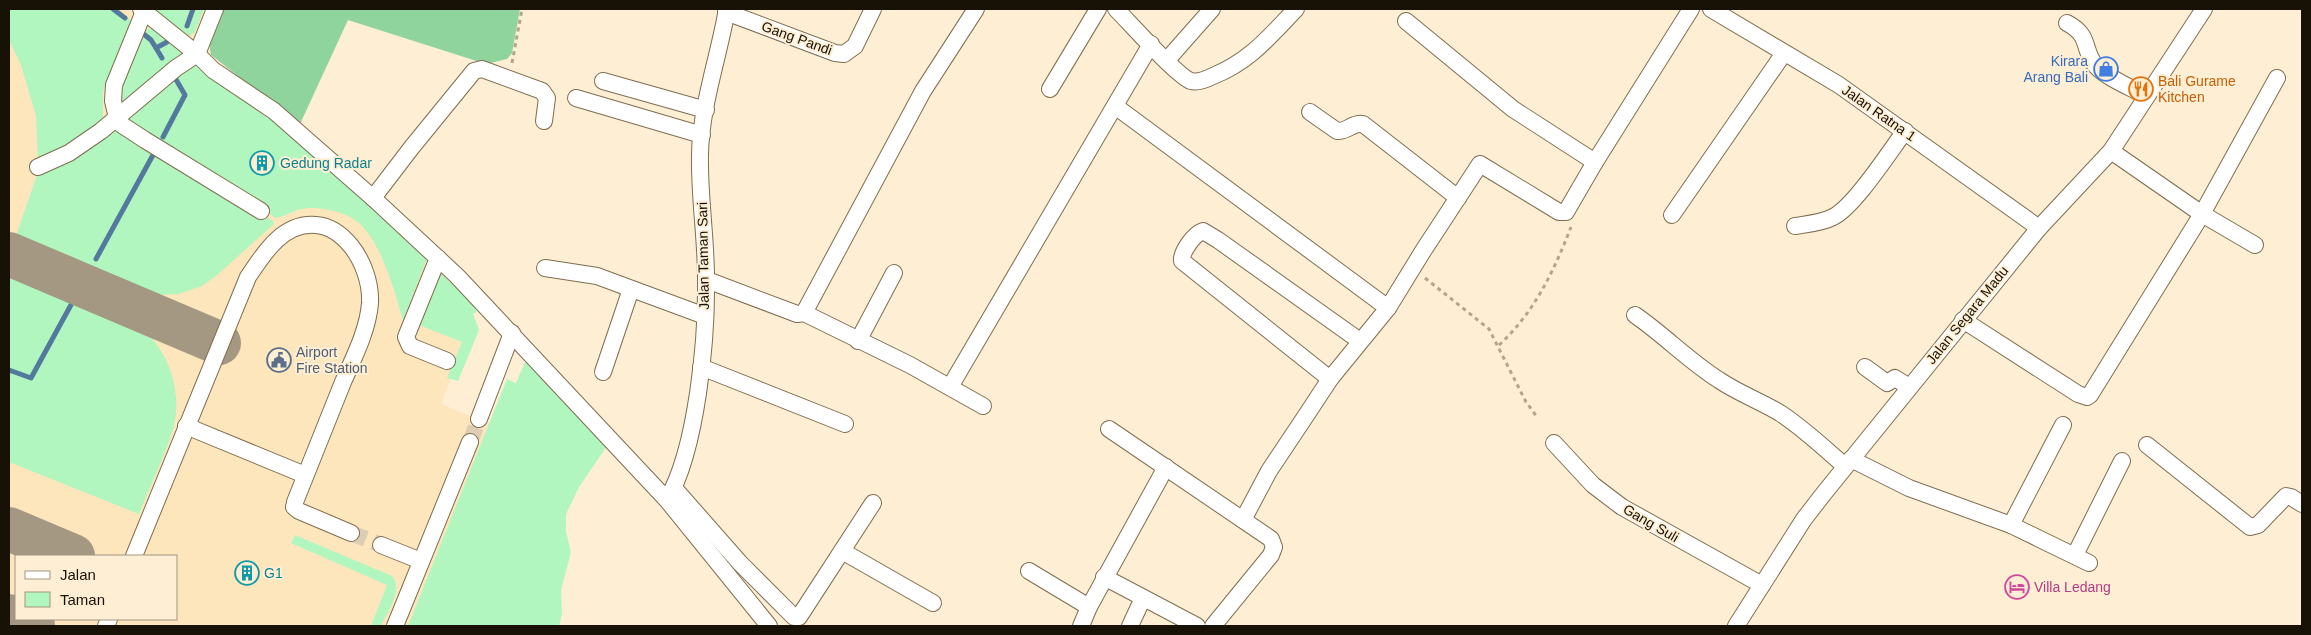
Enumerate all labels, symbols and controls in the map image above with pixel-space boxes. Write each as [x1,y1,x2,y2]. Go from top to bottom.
street label: Gang Pandi [760,18,834,58]
place label: Kirara Arang Bali [2023,53,2088,85]
shop icon: Kirara Arang Bali [2093,56,2119,82]
place label: Bali Gurame Kitchen [2158,73,2236,105]
restaurant icon: Bali Gurame Kitchen [2128,76,2154,102]
street label: Jalan Ratna 1 [1839,82,1919,144]
building icon: Gedung Radar [249,150,275,176]
place label: Gedung Radar [280,155,372,171]
street label: Jalan Taman Sari [694,202,712,310]
street label: Jalan Segara Madu [1923,263,2011,367]
place label: Airport Fire Station [296,344,368,376]
public building icon: Airport Fire Station [266,347,292,373]
street label: Gang Suli [1620,501,1682,545]
legend [15,555,178,620]
building icon: G1 [234,560,260,586]
place label: G1 [264,565,283,581]
text: Jalan [60,566,96,583]
hotel icon: Villa Ledang [2004,574,2030,600]
place label: Villa Ledang [2034,579,2111,595]
text: Taman [60,591,105,608]

